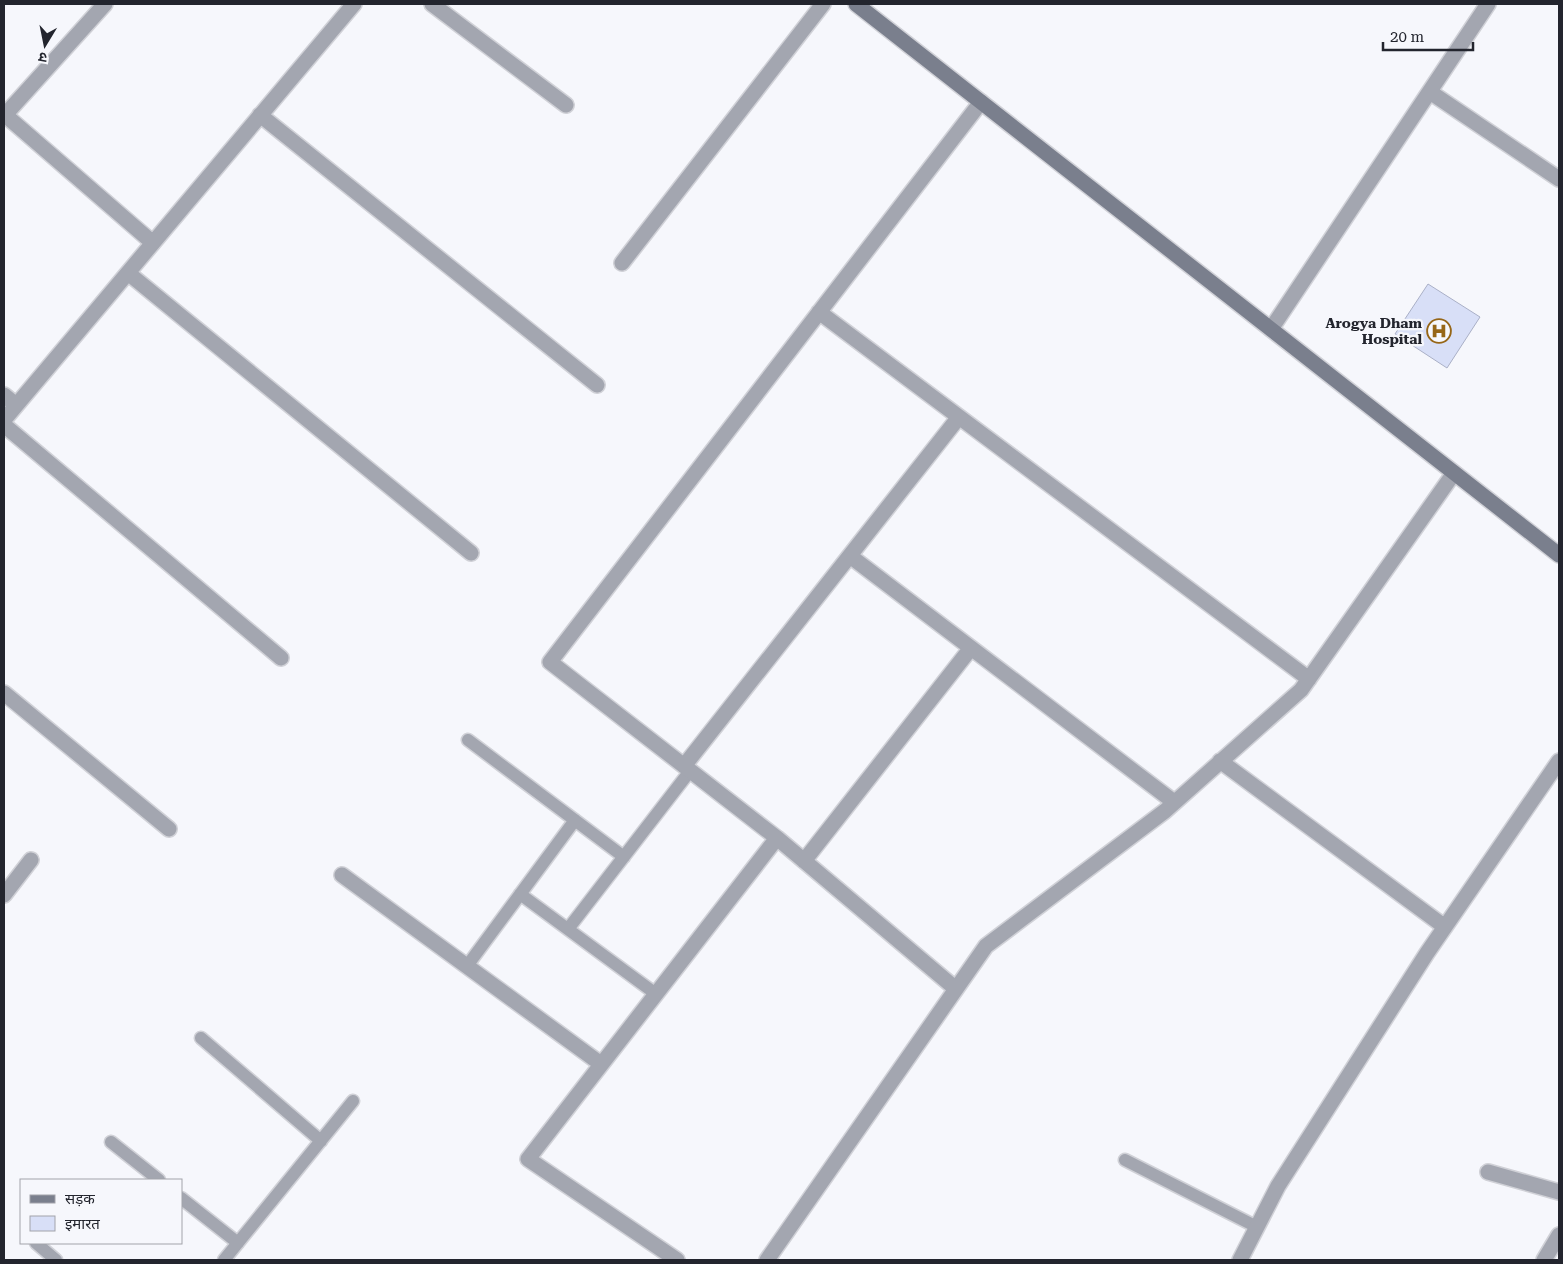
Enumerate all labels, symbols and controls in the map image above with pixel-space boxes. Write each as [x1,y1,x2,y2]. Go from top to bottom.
north arrow [20,20,70,70]
scale bar [1383,20,1473,52]
text: 20 m [1390,28,1425,46]
text: उ [37,49,48,66]
place label: Arogya Dham Hospital [1325,315,1423,347]
hospital icon: Arogya Dham Hospital [1426,318,1452,344]
legend [20,1179,182,1244]
text: सड़क [65,1190,95,1208]
text: इमारत [65,1215,100,1233]

